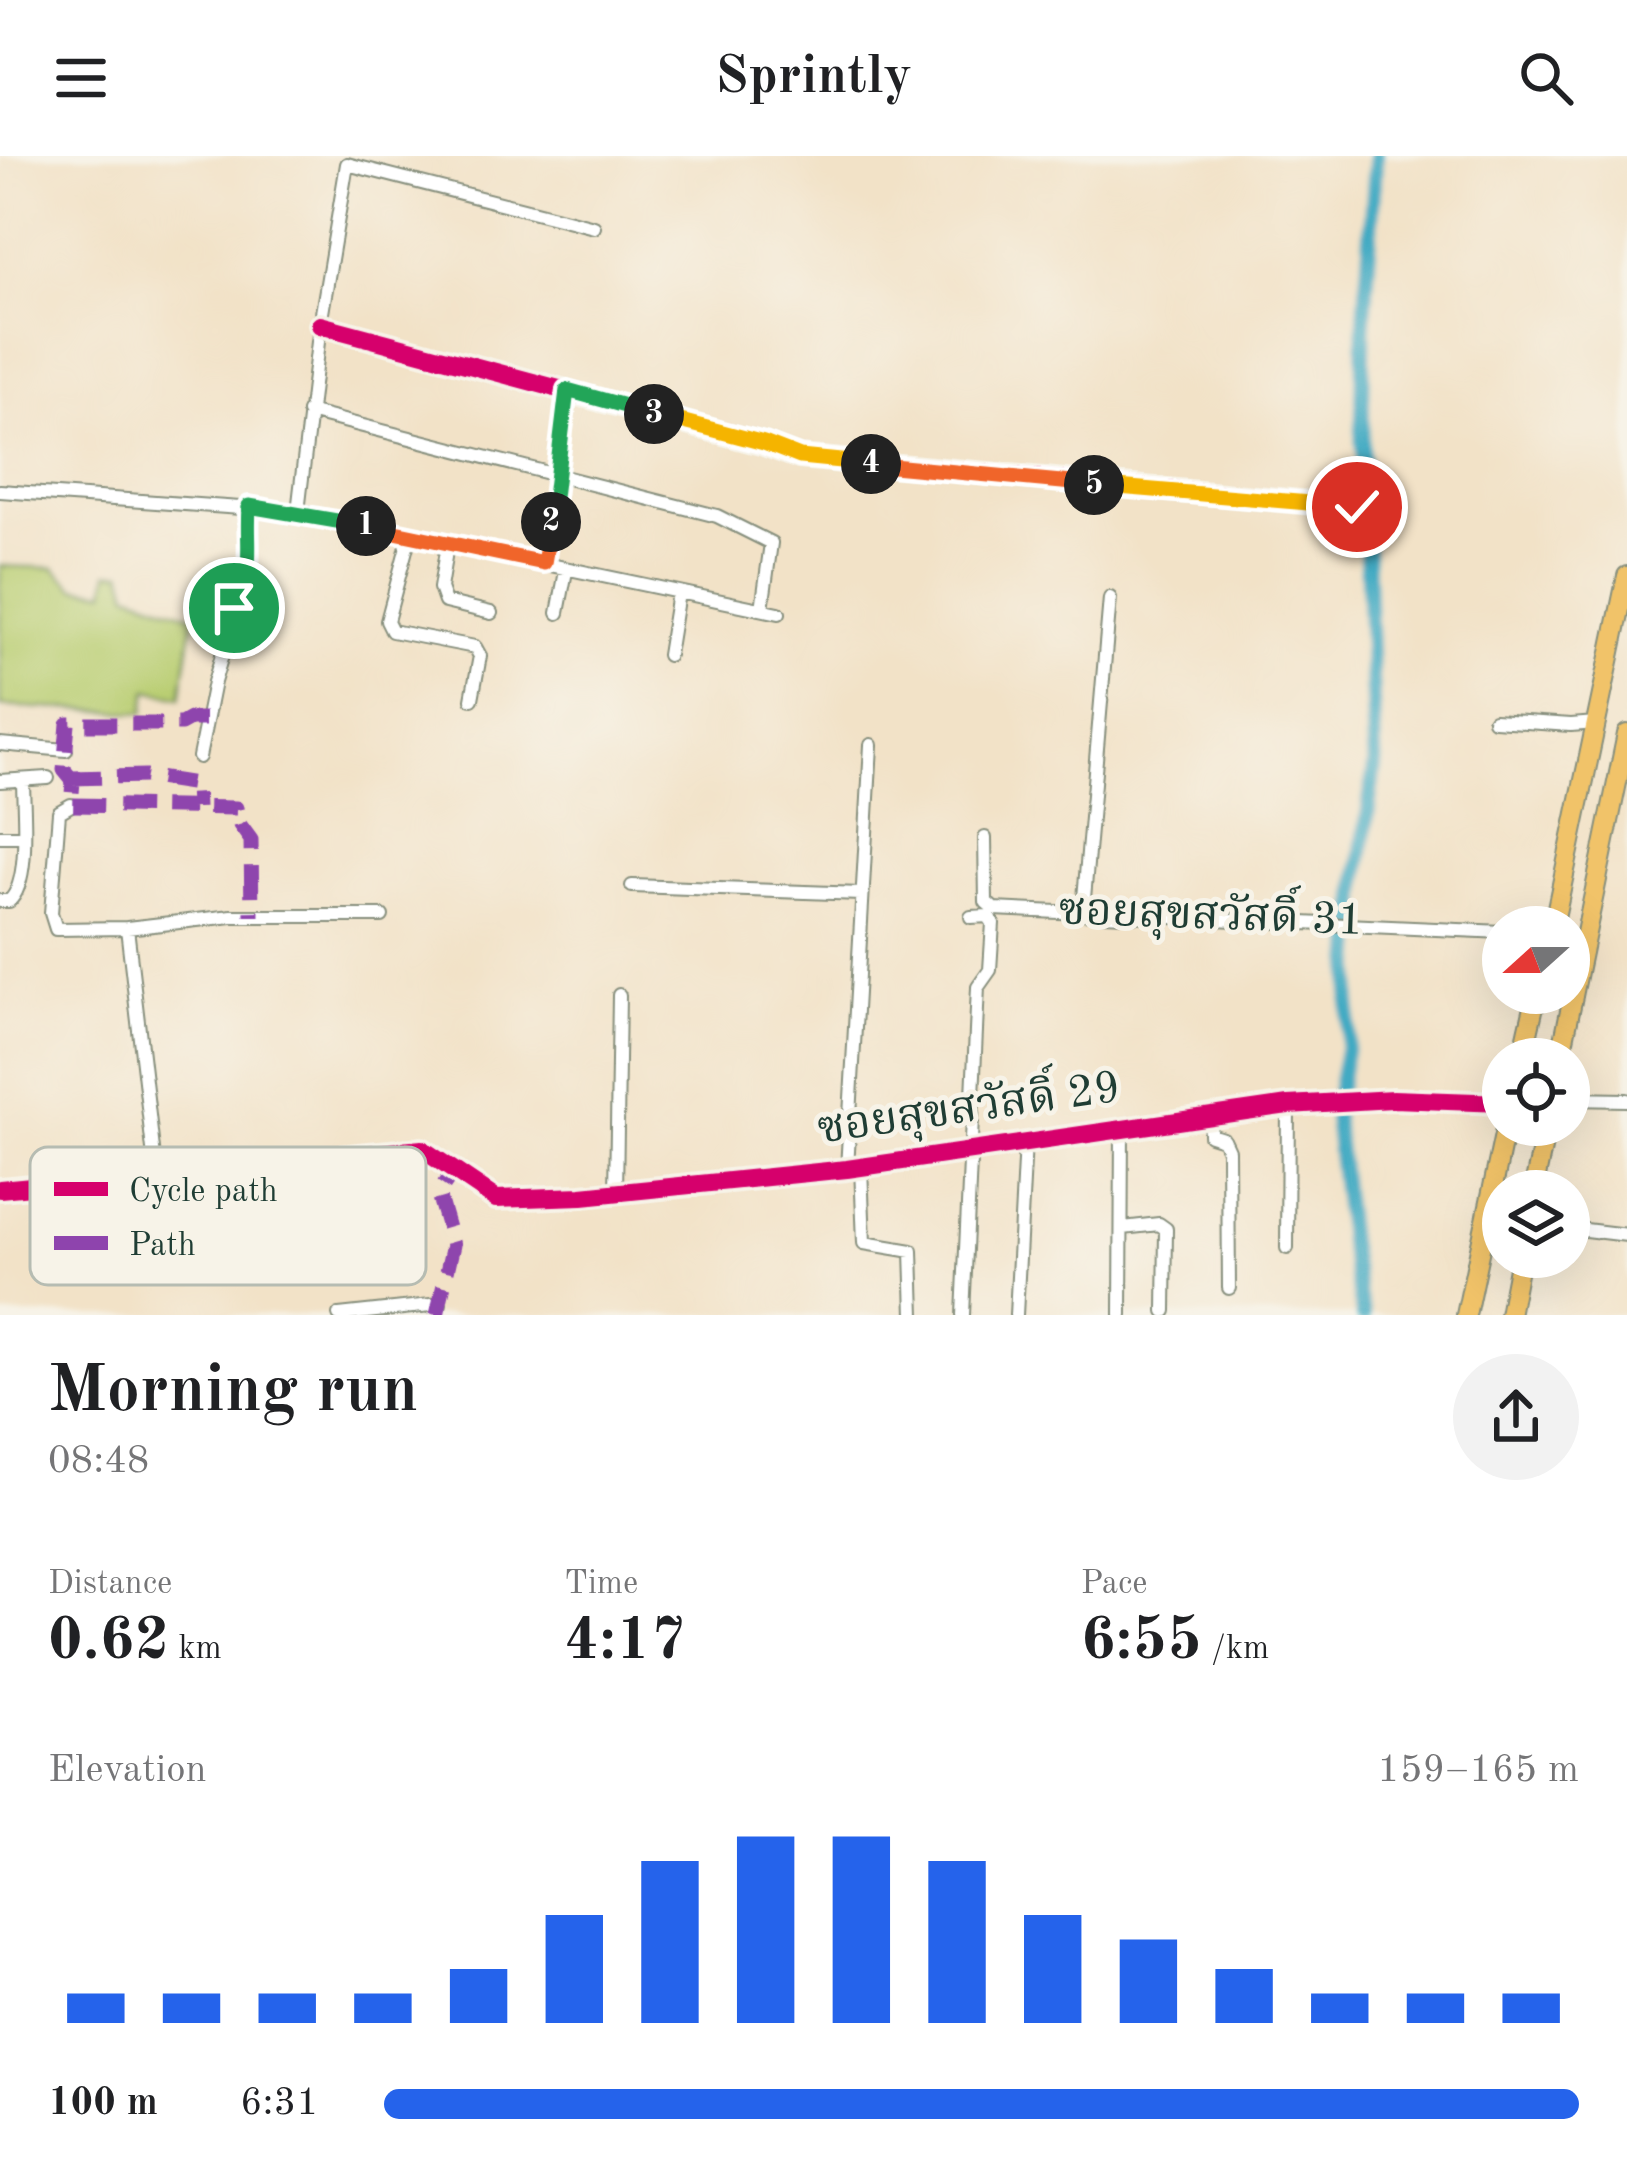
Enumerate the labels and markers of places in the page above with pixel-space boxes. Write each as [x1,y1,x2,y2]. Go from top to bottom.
pin: 3 [624,384,684,444]
pin: 4 [841,434,901,494]
pin: 5 [1064,455,1124,515]
pin [1306,456,1408,558]
pin: 2 [521,492,581,552]
pin: 1 [336,496,396,556]
pin [183,557,285,659]

